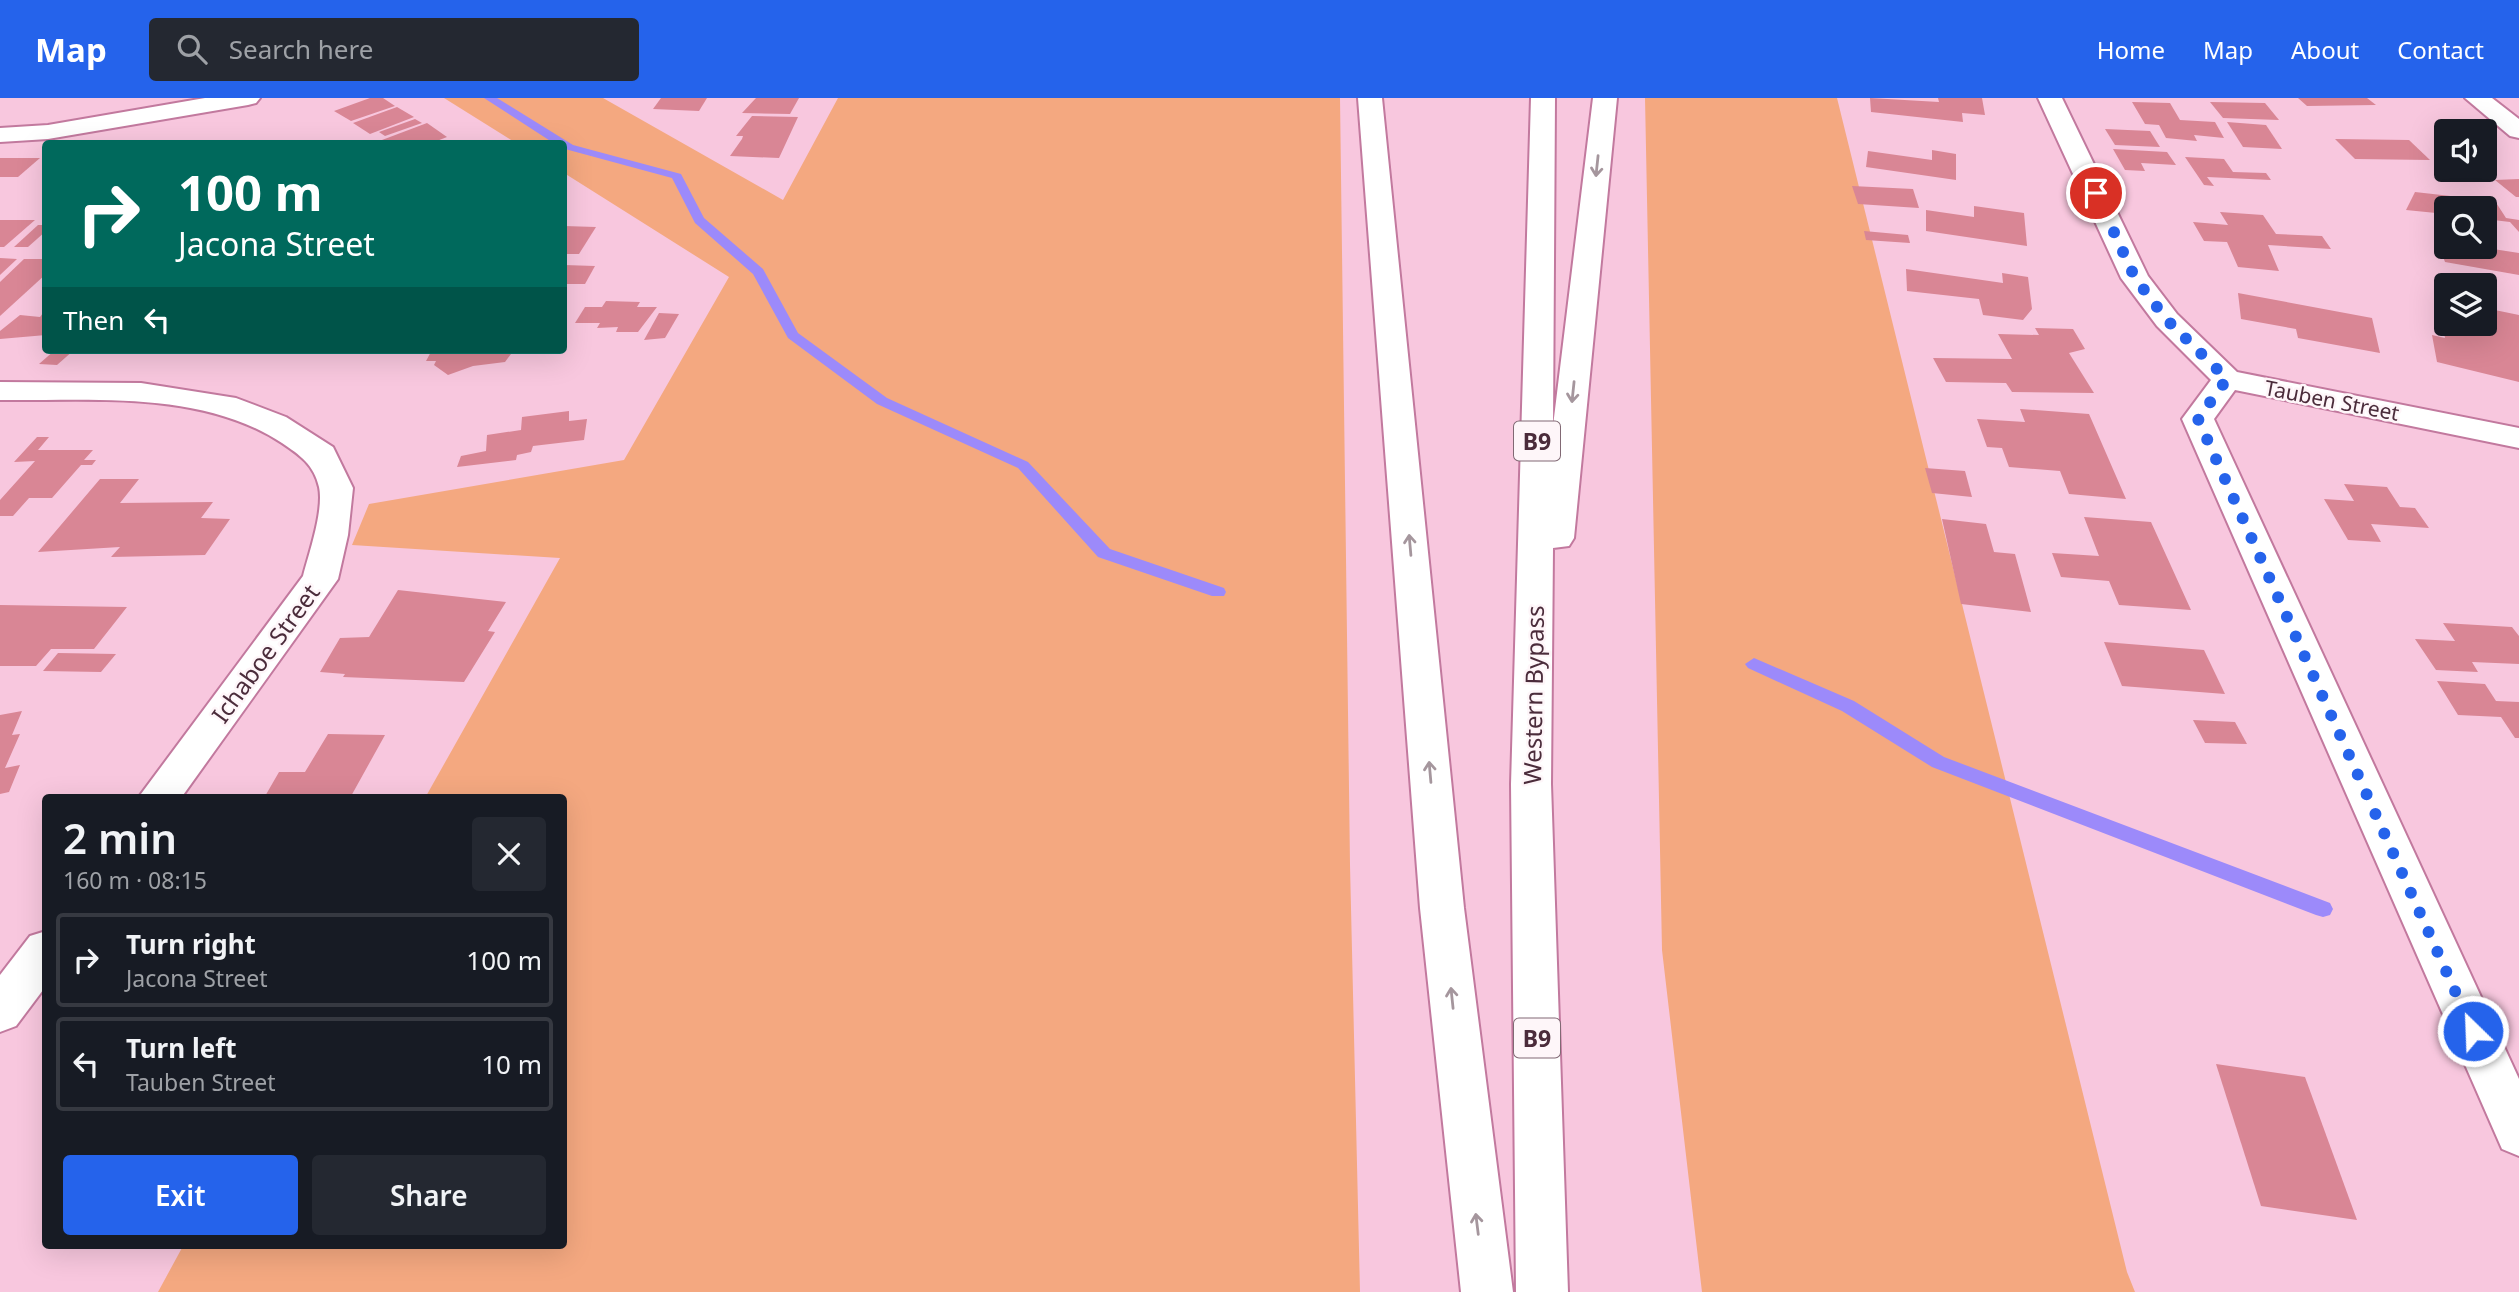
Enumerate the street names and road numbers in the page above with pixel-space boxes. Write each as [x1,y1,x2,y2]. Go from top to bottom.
street label: Tauben Street [2262,373,2402,427]
road number: B9 [1514,422,1560,460]
street label: Ichaboe Street [203,577,327,729]
street label: Western Bypass [1515,605,1551,785]
road number: B9 [1514,1018,1560,1057]

